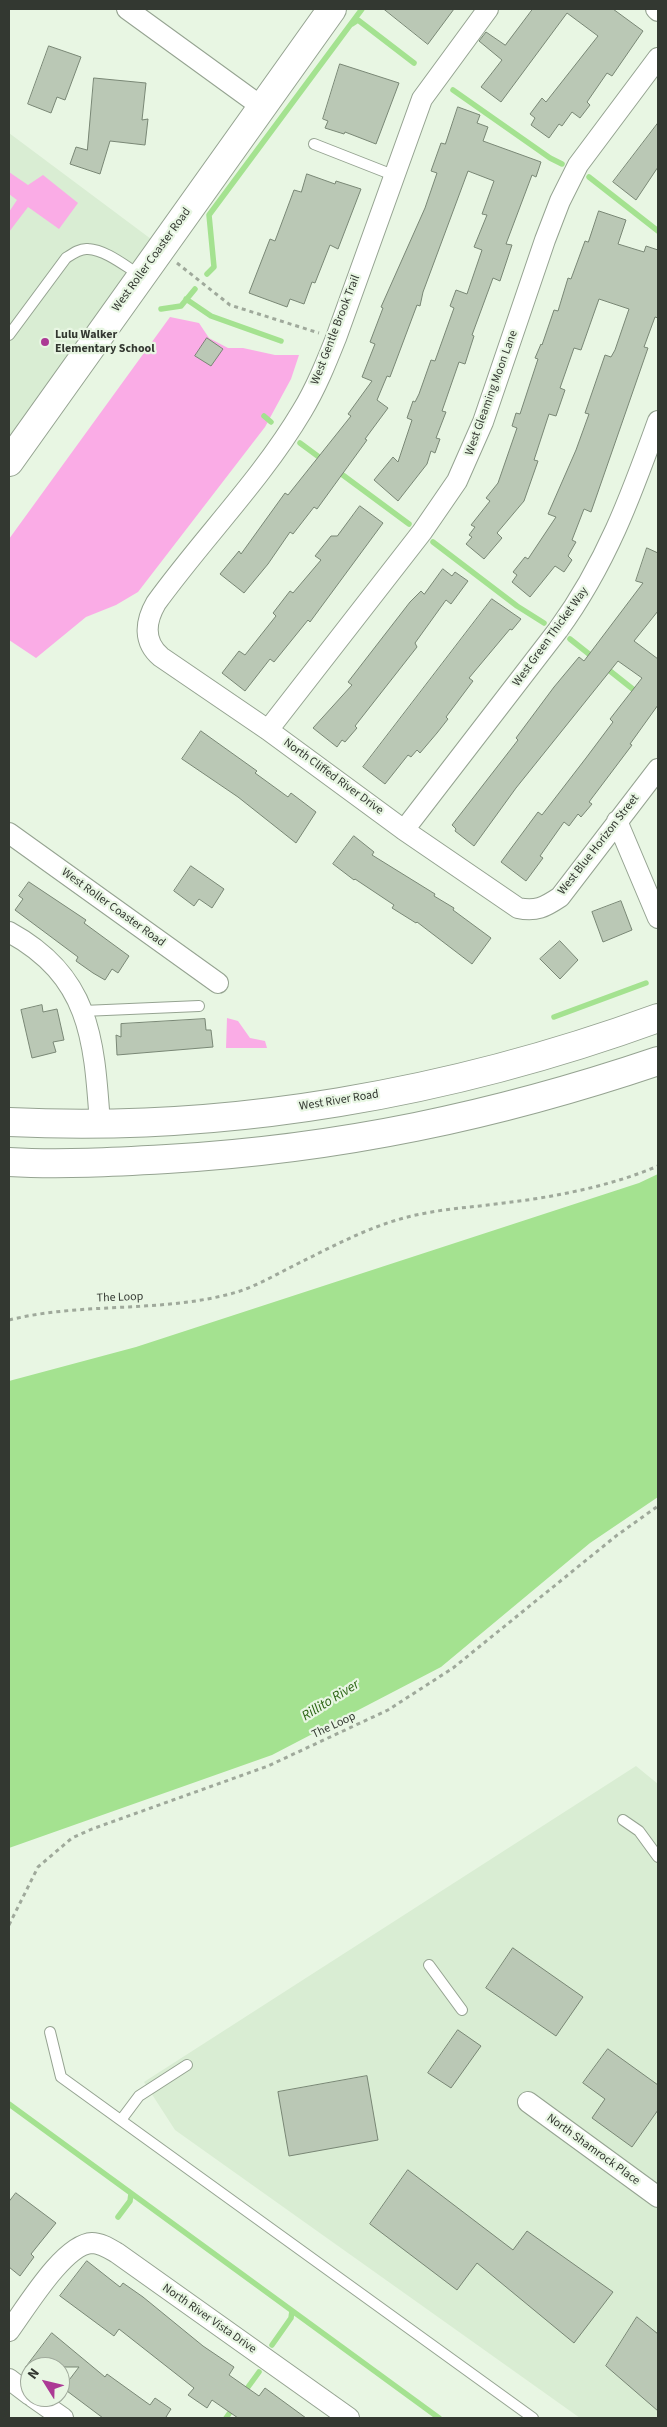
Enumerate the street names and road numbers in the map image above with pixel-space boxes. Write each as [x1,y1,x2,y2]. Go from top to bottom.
street label: West Roller Coaster Road [110,205,194,315]
street label: West Gentle Brook Trail [308,273,364,387]
street label: West Gleaming Moon Lane [463,329,521,457]
street label: West Green Thicket Way [510,585,592,689]
street label: North Cliffed River Drive [280,736,386,818]
street label: West Blue Horizon Street [555,792,643,898]
street label: West Roller Coaster Road [58,866,168,950]
street label: West River Road [298,1088,380,1114]
street label: The Loop [96,1290,144,1306]
street label: The Loop [310,1710,358,1742]
street label: North Shamrock Place [544,2111,642,2189]
street label: North River Vista Drive [159,2281,259,2357]

